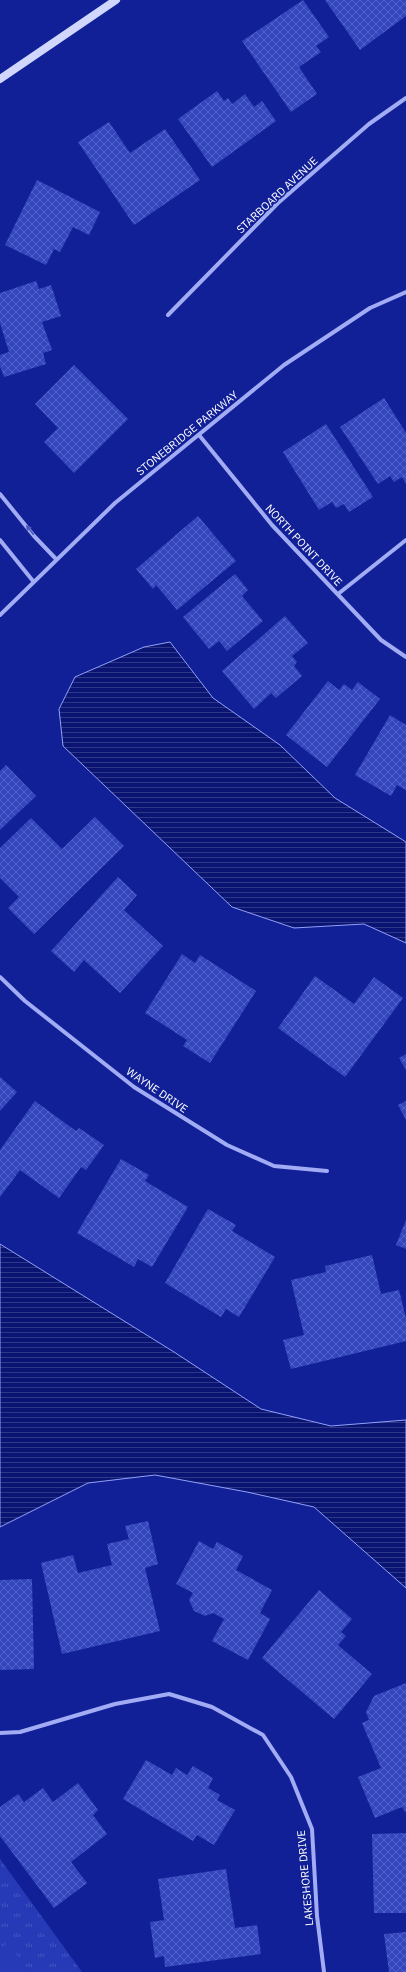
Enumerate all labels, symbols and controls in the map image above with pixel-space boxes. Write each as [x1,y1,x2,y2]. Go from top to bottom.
street label: STARBOARD AVENUE [233,154,321,236]
street label: STONEBRIDGE PARKWAY [133,387,241,478]
street label: NORTH POINT DRIVE [263,501,345,589]
one-way arrow [25,525,34,536]
street label: WAYNE DRIVE [123,1064,191,1116]
street label: LAKESHORE DRIVE [294,1830,316,1926]

